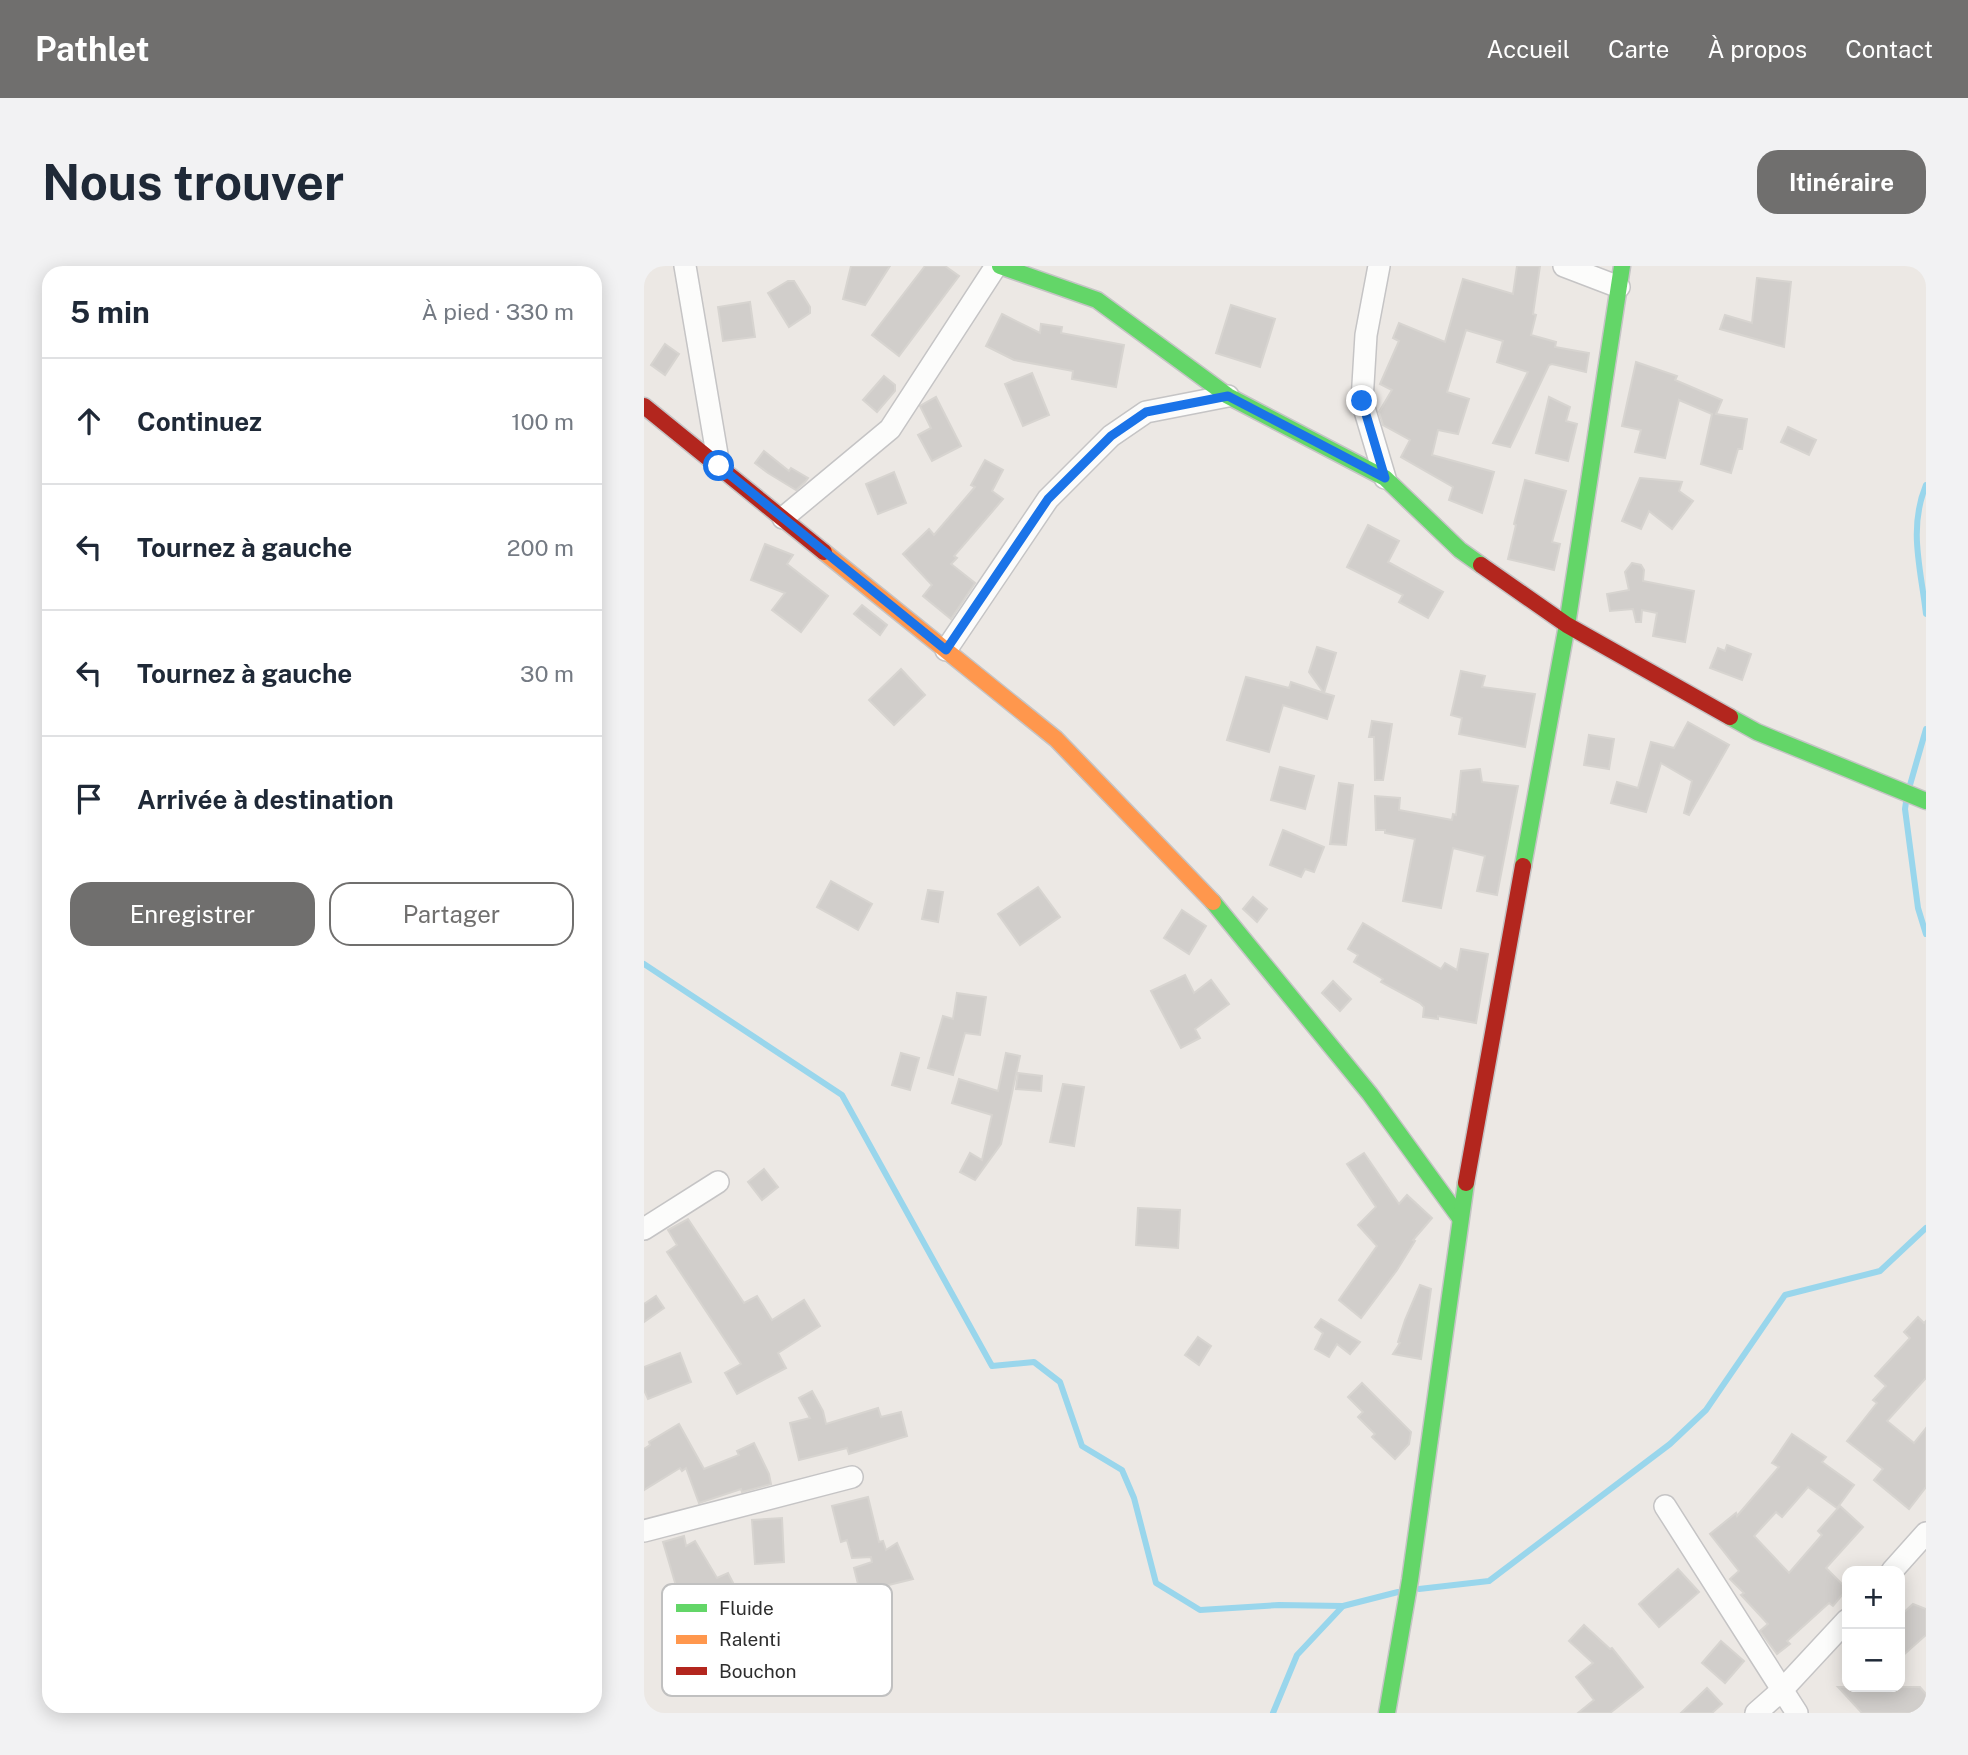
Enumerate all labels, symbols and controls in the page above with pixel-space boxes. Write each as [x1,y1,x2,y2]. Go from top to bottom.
text: Pathlet [35,30,150,68]
text: Accueil [1487,35,1570,63]
text: Carte [1608,35,1669,63]
text: À propos [1707,35,1807,63]
text: Contact [1845,35,1933,63]
button: Itinéraire [1757,150,1926,214]
text: Nous trouver [42,153,344,211]
text: 5 min [70,294,150,330]
text: À pied · 330 m [421,298,574,325]
route end [1346,385,1377,416]
icon: ahead [70,402,108,440]
text: Continuez [137,406,262,437]
text: 100 m [511,408,574,435]
route start [703,450,734,481]
icon: left [70,528,108,566]
text: Tournez à gauche [137,532,352,563]
text: 200 m [507,534,574,561]
icon: left [70,654,108,692]
text: Tournez à gauche [137,658,352,689]
text: 30 m [520,660,574,687]
icon: arrive [70,780,108,818]
text: Arrivée à destination [137,784,394,815]
button: Enregistrer [70,882,315,946]
button: Partager [329,882,574,946]
map controls [1842,1566,1905,1692]
button: + [1842,1566,1905,1629]
legend [662,1584,892,1696]
text: Fluide [719,1597,774,1619]
text: Ralenti [719,1628,781,1650]
button: − [1842,1629,1905,1692]
text: Bouchon [719,1660,796,1682]

